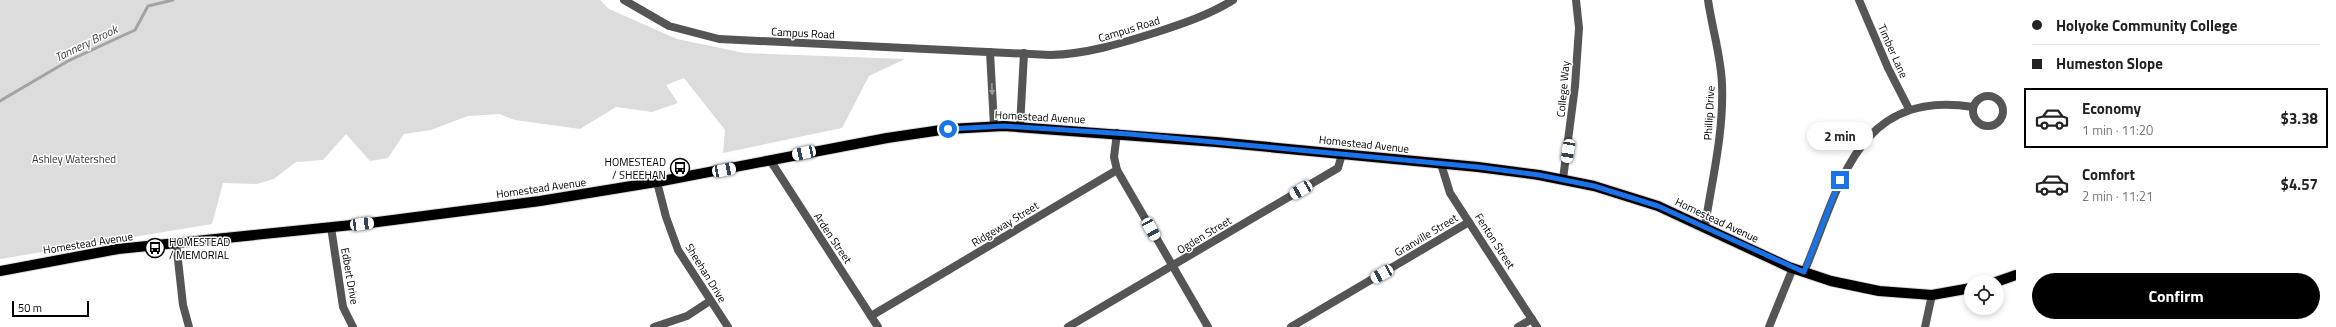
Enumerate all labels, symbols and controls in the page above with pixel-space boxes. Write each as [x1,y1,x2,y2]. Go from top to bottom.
street label: Campus Road [1096,12,1162,46]
text: Holyoke Community College [2056,14,2237,37]
water label: Tannery Brook [51,19,122,66]
street label: Timber Lane [1874,22,1912,81]
street label: Campus Road [771,23,835,43]
text: Humeston Slope [2056,52,2163,75]
street label: College Way [1553,60,1573,118]
one-way arrow [989,83,995,96]
street label: Phillip Drive [1700,85,1718,141]
text: Economy [2082,97,2141,120]
icon: car [2034,100,2070,136]
street label: Homestead Avenue [994,107,1086,127]
text: $3.38 [2281,107,2318,130]
route start [939,120,957,138]
text: 1 min · 11:20 [2082,120,2153,140]
callout: 2 min [1807,122,1873,150]
text: 2 min [1824,126,1856,146]
street label: Homestead Avenue [1318,131,1410,157]
car [1560,138,1576,164]
car [791,145,817,161]
park label: Ashley Watershed [32,151,116,167]
place label: HOMESTEAD / SHEEHAN [605,154,666,183]
bus stop icon: HOMESTEAD / SHEEHAN [669,157,691,179]
car [711,162,737,178]
text: Comfort [2082,163,2135,186]
icon: car [2034,166,2070,202]
route end [1831,171,1849,189]
text: $4.57 [2281,173,2318,196]
street label: Homestead Avenue [495,174,587,202]
car [1288,179,1314,201]
text: 2 min · 11:21 [2082,186,2153,206]
street label: Homestead Avenue [1673,194,1762,247]
street label: Ridgeway Street [968,197,1042,250]
street label: Arden Street [810,209,856,267]
street label: Granville Street [1391,210,1461,260]
street label: Fenton Street [1471,210,1519,272]
street label: Ogden Street [1174,212,1234,258]
car [1140,216,1162,242]
car [349,217,375,231]
street label: Homestead Avenue [42,228,134,258]
place label: HOMESTEAD / MEMORIAL [169,234,230,263]
bus stop icon: HOMESTEAD / MEMORIAL [144,237,166,259]
street label: Sheehan Drive [682,240,731,306]
street label: Edbert Drive [337,246,363,306]
car [1369,263,1395,285]
button: Confirm [2032,273,2320,319]
map controls [1964,275,2004,315]
button: locate [1964,275,2004,315]
scale bar [12,299,89,318]
text: 50 m [18,300,42,316]

